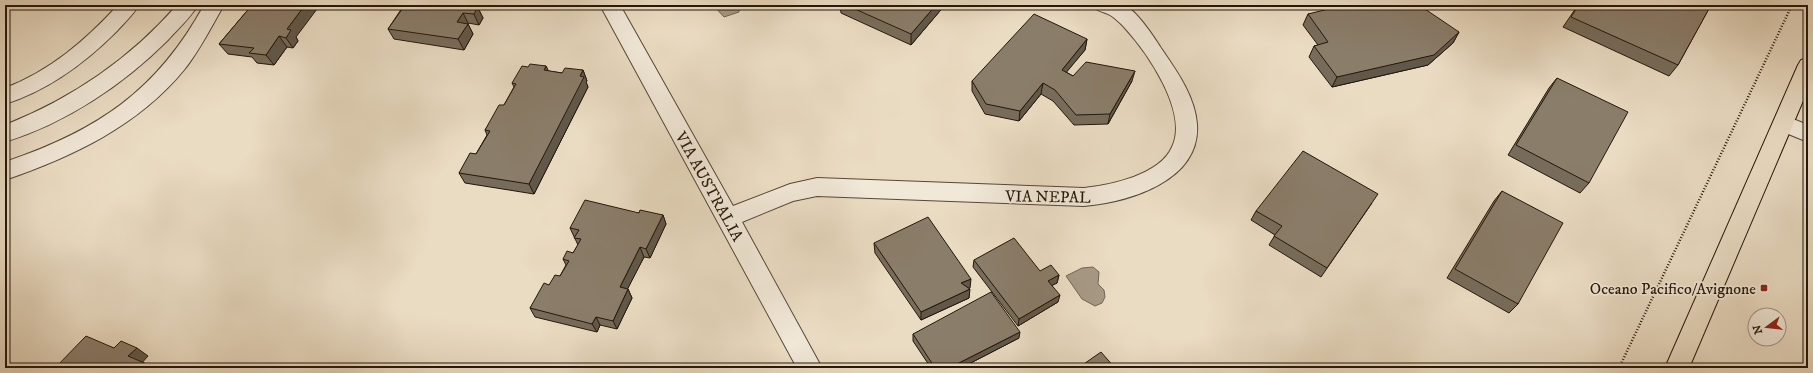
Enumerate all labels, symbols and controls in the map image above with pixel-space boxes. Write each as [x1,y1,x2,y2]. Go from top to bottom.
street label: VIA AUSTRALIA [670,127,748,246]
street label: VIA NEPAL [1004,186,1091,208]
place label: Oceano Pacifico/Avignone [1590,279,1756,299]
marker: Oceano Pacifico/Avignone [1759,283,1769,293]
north arrow [1747,307,1787,347]
text: N [1750,323,1766,336]

